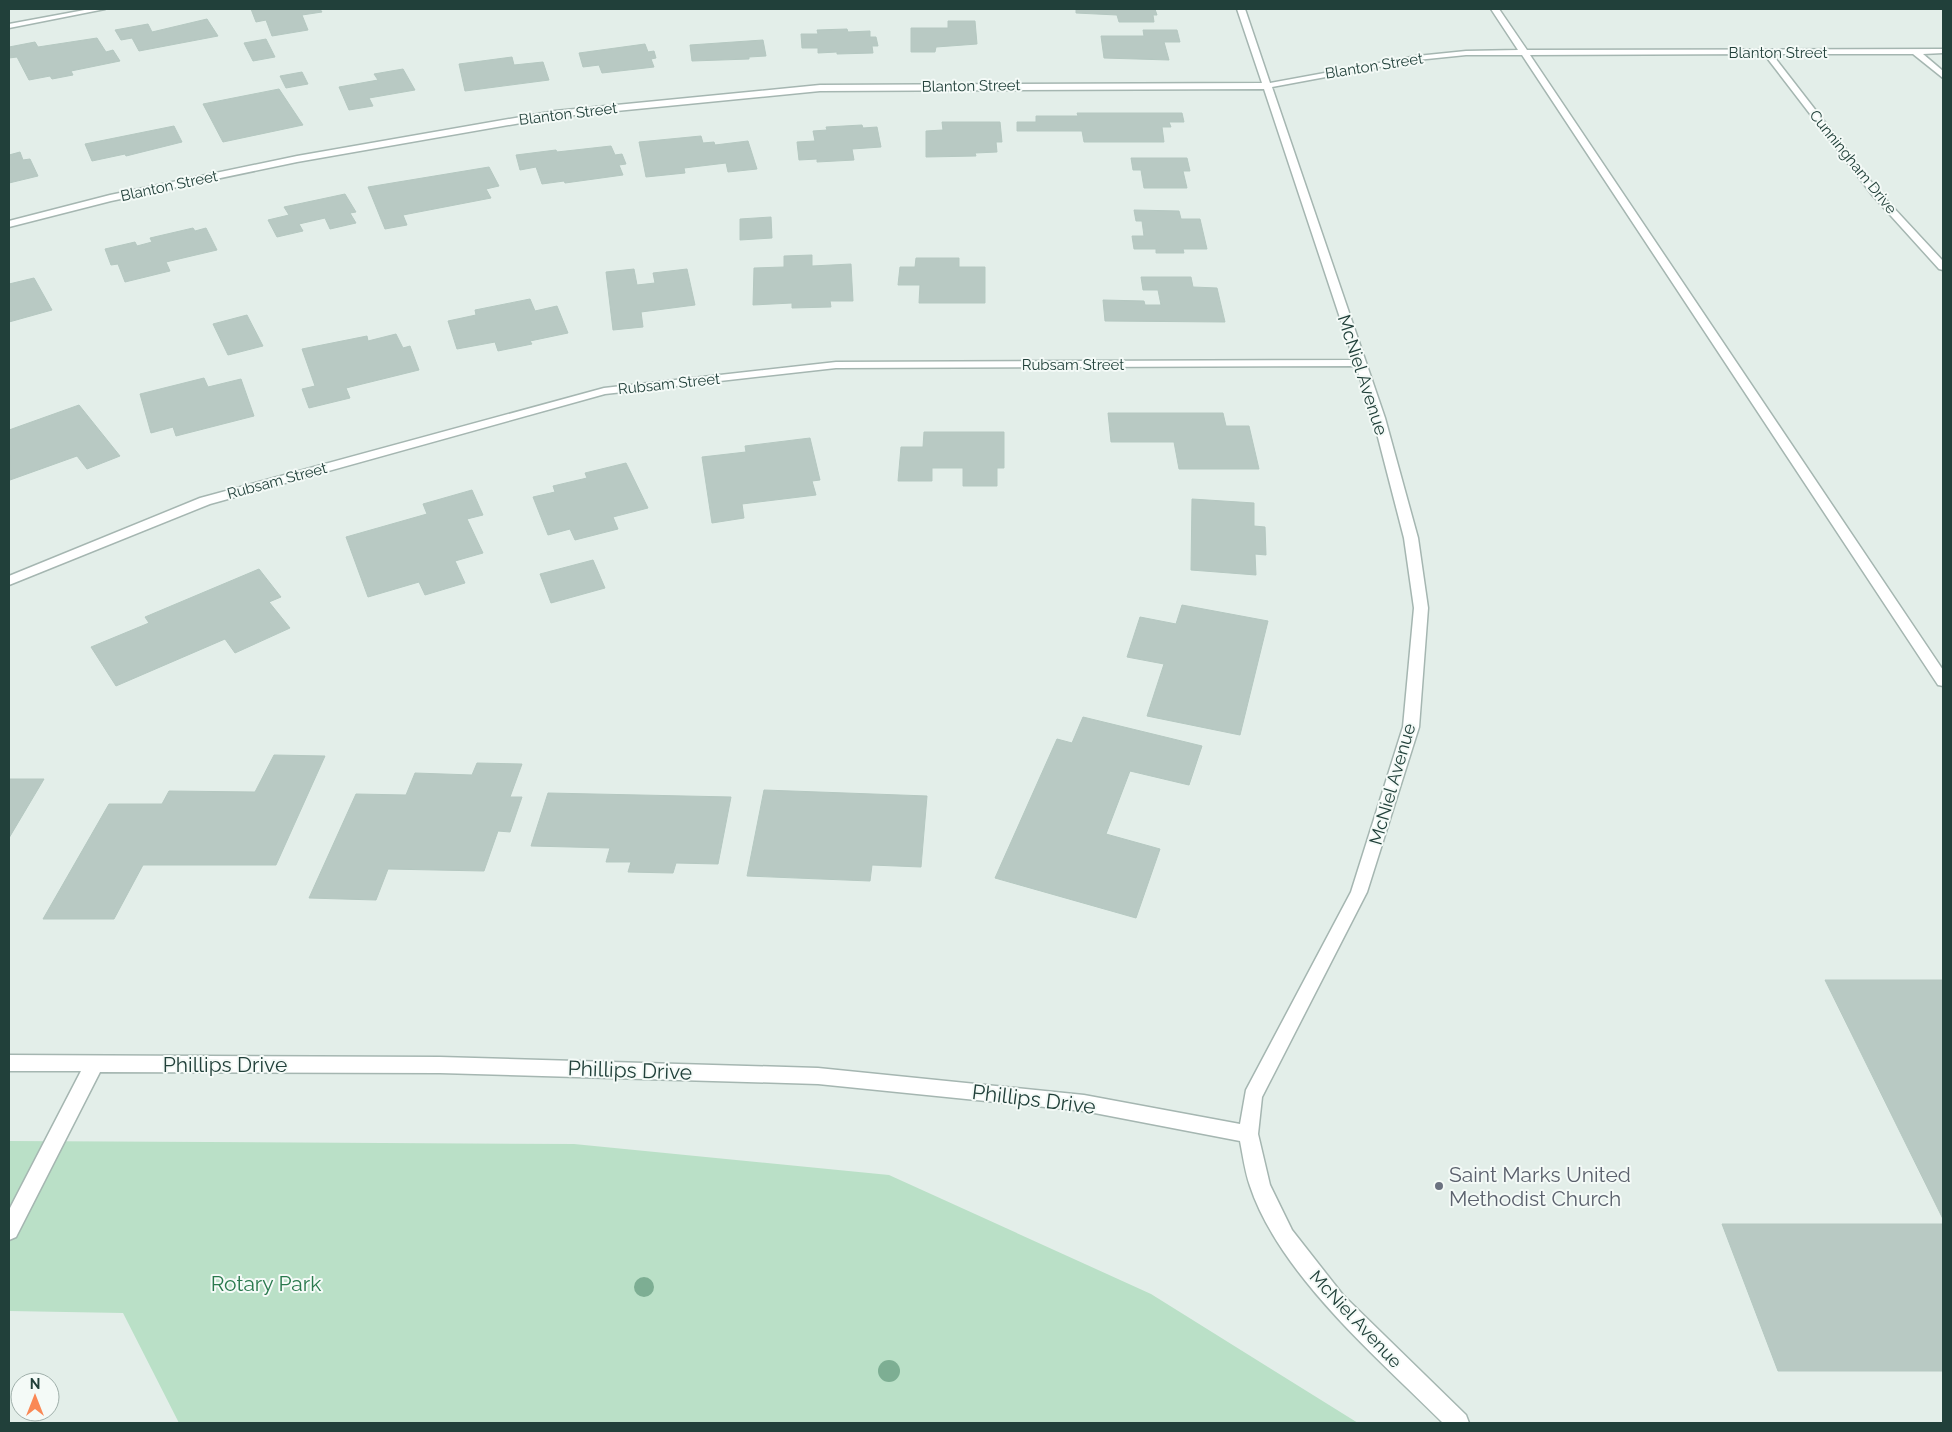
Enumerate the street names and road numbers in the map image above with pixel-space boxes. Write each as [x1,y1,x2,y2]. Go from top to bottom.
street label: Blanton Street [1729,44,1827,62]
street label: Blanton Street [1324,49,1424,83]
street label: Blanton Street [921,76,1021,96]
street label: Blanton Street [518,99,618,129]
street label: Cunningham Drive [1806,106,1900,218]
street label: Blanton Street [119,167,219,205]
street label: McNiel Avenue [1334,312,1393,438]
street label: Rubsam Street [1022,356,1124,374]
street label: Rubsam Street [617,370,721,398]
street label: Rubsam Street [225,459,329,503]
street label: McNiel Avenue [1365,720,1420,847]
street label: Phillips Drive [163,1052,287,1077]
street label: Phillips Drive [567,1055,693,1085]
street label: Phillips Drive [971,1079,1097,1119]
street label: McNiel Avenue [1306,1266,1407,1372]

